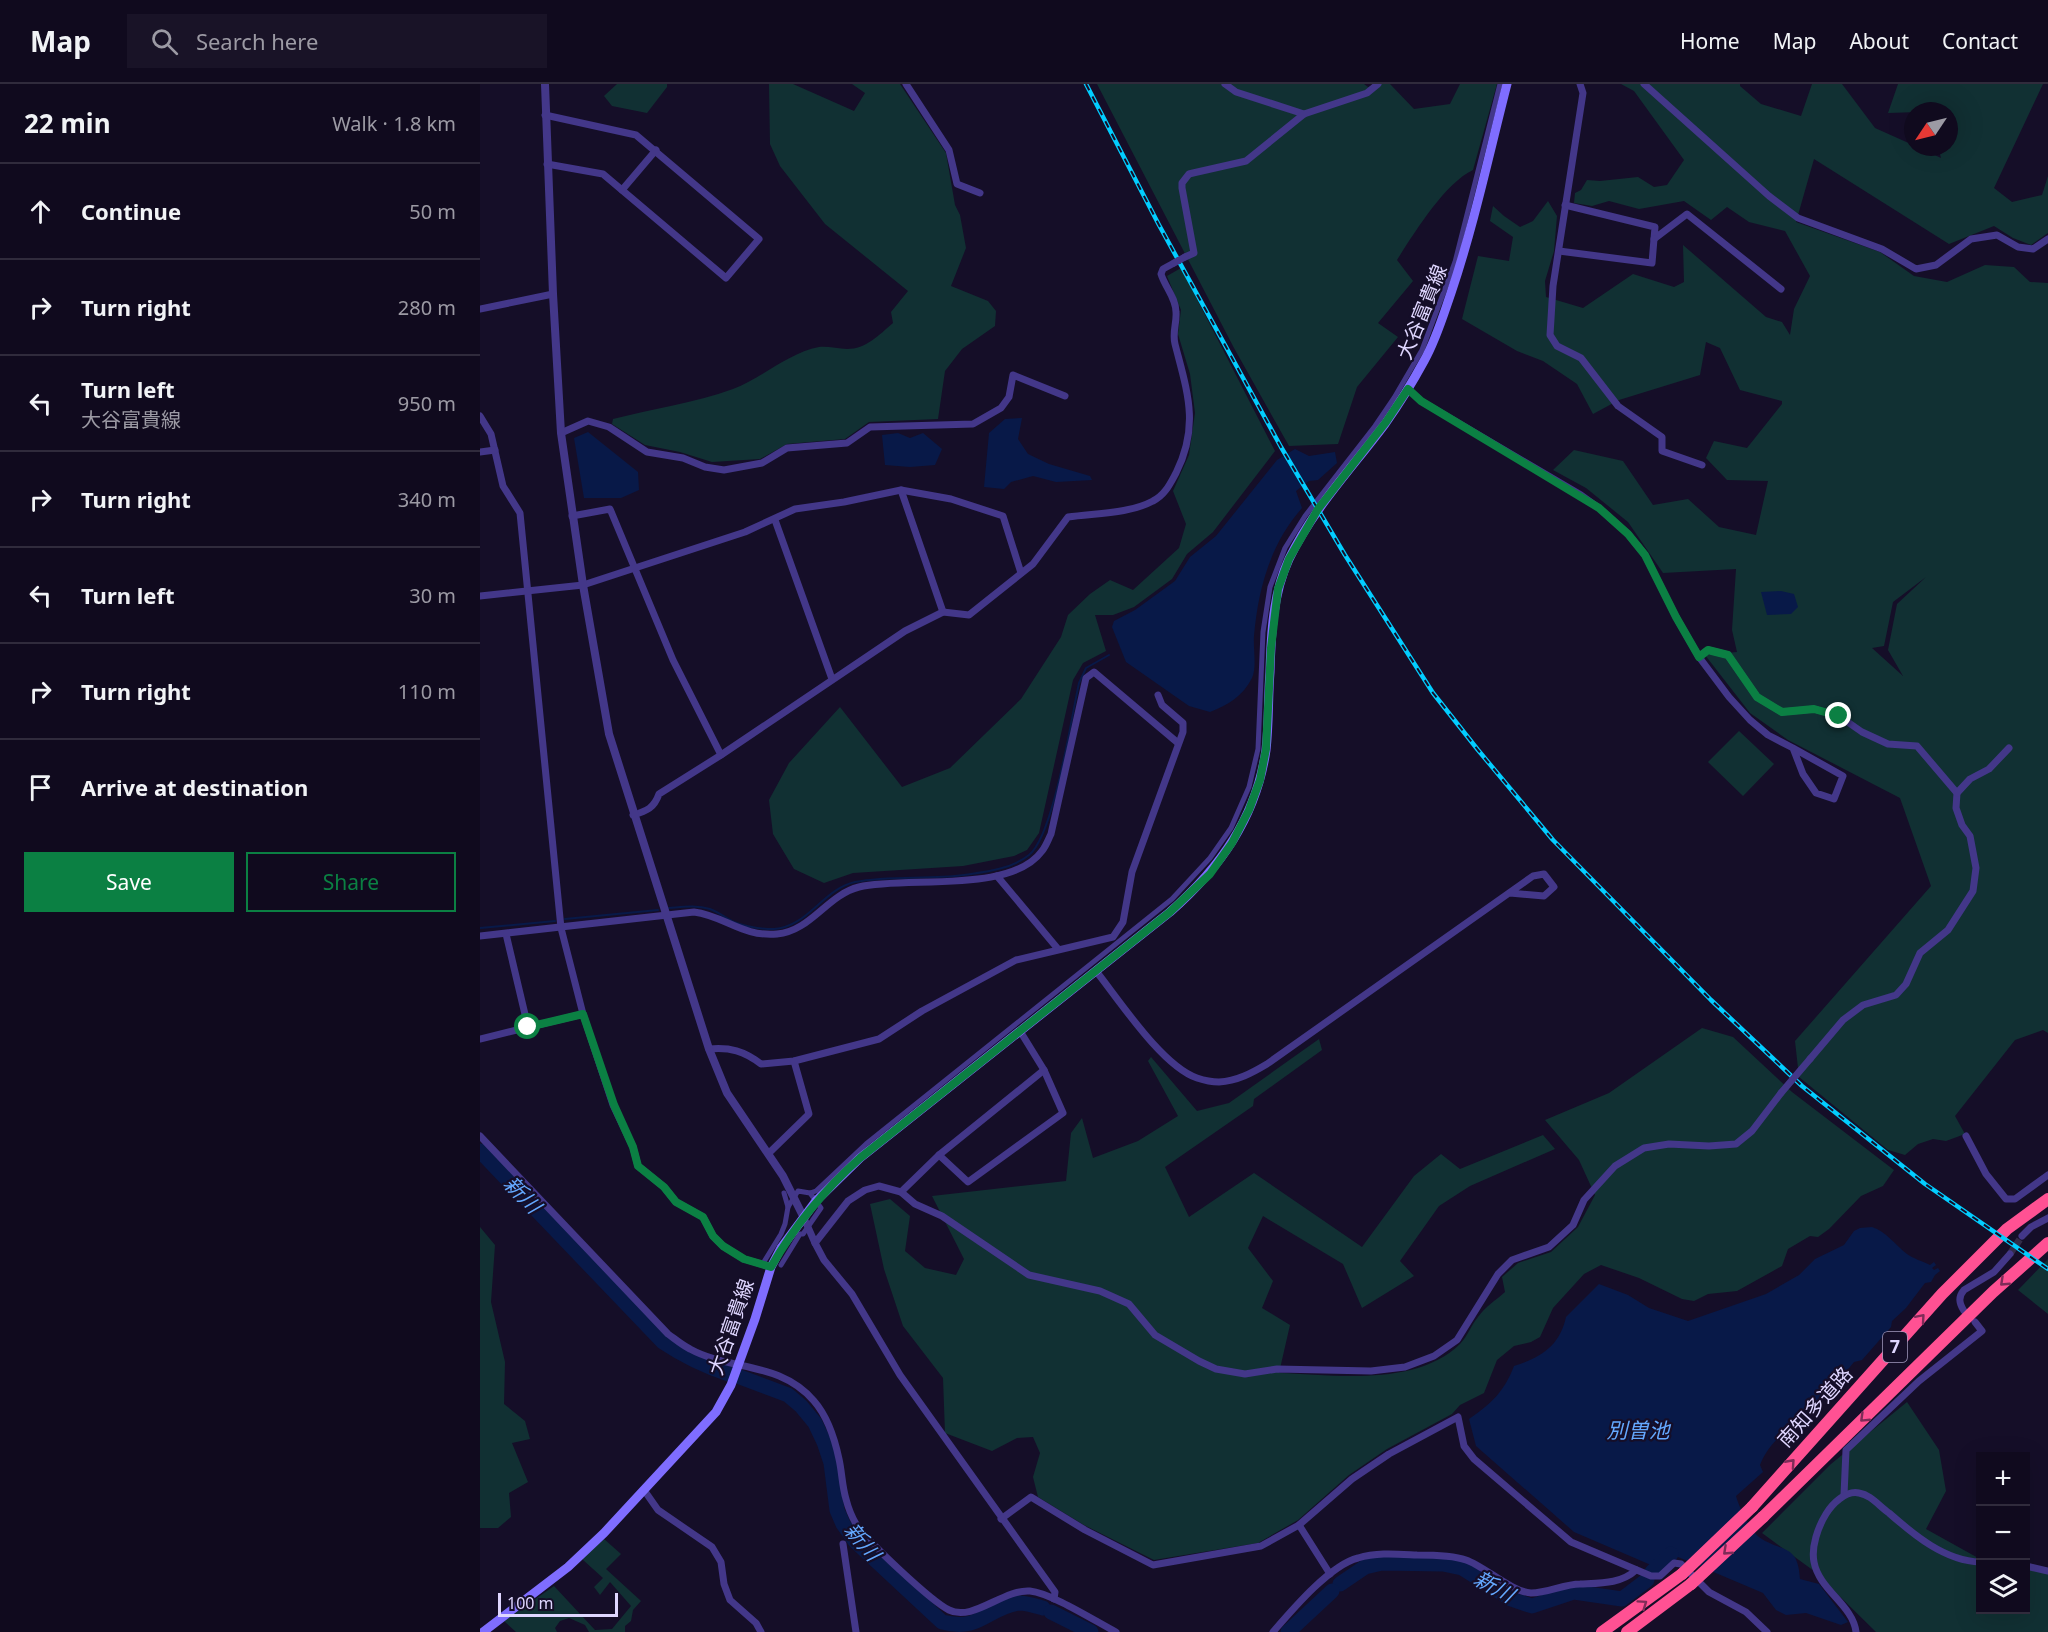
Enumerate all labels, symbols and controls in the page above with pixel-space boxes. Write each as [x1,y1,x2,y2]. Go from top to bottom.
search box [127,14,547,68]
text: Map [30,22,91,60]
icon: search [148,25,181,58]
text: Search here [196,26,318,56]
text: Home [1680,27,1740,55]
text: Map [1773,27,1816,55]
text: About [1849,27,1909,55]
text: Contact [1942,27,2018,55]
north arrow [1904,102,1958,156]
text: 22 min [24,105,111,141]
text: Walk · 1.8 km [332,110,456,137]
icon: ahead [24,195,57,228]
text: Continue [81,196,181,226]
text: 50 m [409,198,456,225]
street label: 大谷富貴線 [1390,260,1453,363]
icon: right [24,291,57,324]
text: Turn right [81,292,191,322]
text: 280 m [398,294,456,321]
text: Turn left [81,374,175,404]
icon: left [24,387,57,420]
text: 950 m [398,390,456,417]
text: 大谷富貴線 [81,406,181,433]
icon: right [24,483,57,516]
text: Turn right [81,484,191,514]
text: 340 m [398,486,456,513]
icon: left [24,579,57,612]
text: Turn left [81,580,175,610]
text: 30 m [409,582,456,609]
icon: right [24,675,57,708]
text: Turn right [81,676,191,706]
text: 110 m [398,678,456,705]
route end [1825,702,1851,728]
icon: arrive [24,771,57,804]
text: Arrive at destination [81,772,308,802]
button: Save [24,852,234,912]
button: Share [246,852,456,912]
route start [514,1013,540,1039]
water label: 新川 [498,1169,549,1221]
street label: 大谷富貴線 [701,1275,760,1379]
one-way arrow [2000,1275,2011,1286]
one-way arrow [1914,1314,1925,1325]
road number: 7 [1883,1332,1907,1362]
street label: 南知多道路 [1771,1360,1858,1453]
one-way arrow [1861,1411,1871,1422]
water label: 別曽池 [1607,1416,1671,1444]
map controls [1976,1452,2030,1614]
button: + [1976,1452,2030,1506]
one-way arrow [1784,1459,1795,1470]
button: − [1976,1506,2030,1560]
water label: 新川 [839,1516,888,1568]
one-way arrow [1723,1544,1734,1555]
button: layers [1976,1560,2030,1614]
water label: 新川 [1469,1564,1521,1610]
scale bar [498,1590,618,1618]
text: 100 m [507,1592,554,1614]
one-way arrow [1636,1600,1647,1611]

